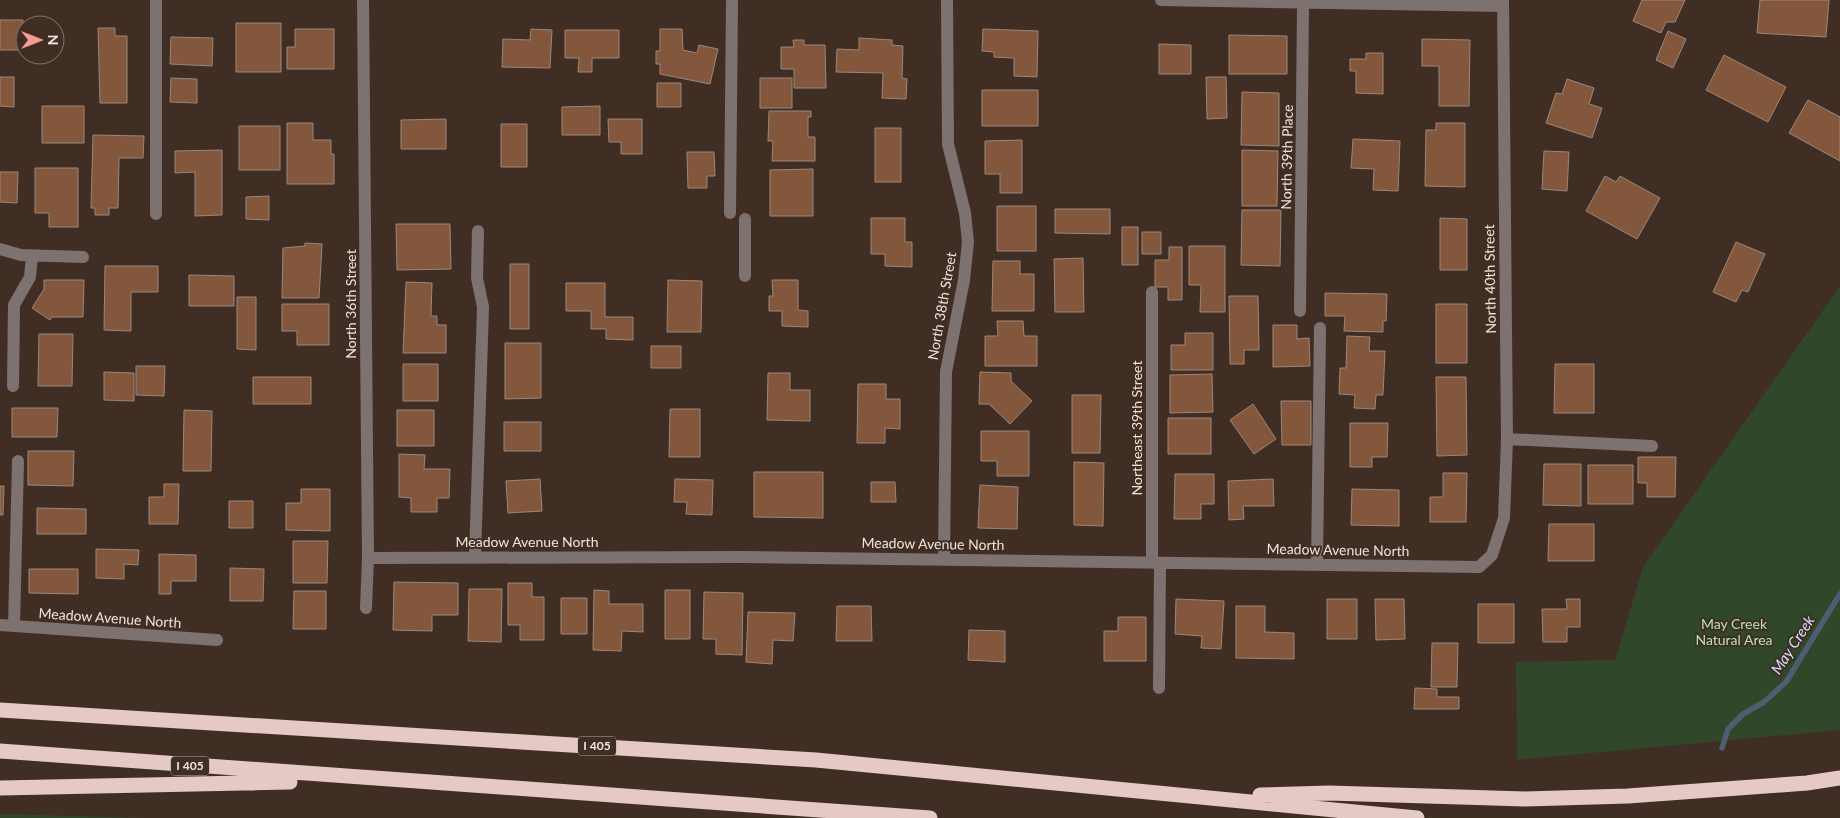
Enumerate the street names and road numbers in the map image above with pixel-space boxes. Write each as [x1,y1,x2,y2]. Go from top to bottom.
street label: North 39th Place [1277,104,1296,210]
street label: North 40th Street [1480,224,1499,334]
street label: North 36th Street [342,249,359,359]
street label: North 38th Street [924,251,959,361]
street label: Northeast 39th Street [1128,361,1145,495]
street label: Meadow Avenue North [456,533,598,550]
street label: Meadow Avenue North [861,534,1005,553]
street label: Meadow Avenue North [1266,540,1410,559]
street label: Meadow Avenue North [38,604,182,631]
road number: I 405 [578,736,616,756]
road number: I 405 [171,756,209,776]

